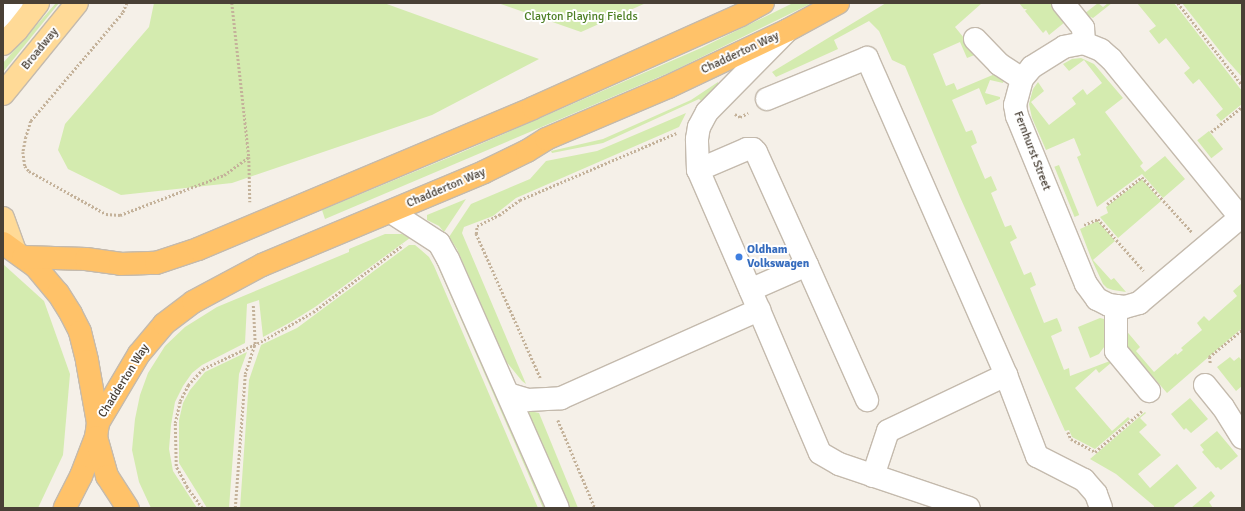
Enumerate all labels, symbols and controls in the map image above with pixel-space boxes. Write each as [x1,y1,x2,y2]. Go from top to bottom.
park label: Clayton Playing Fields [524,10,638,24]
street label: Broadway [19,25,61,73]
street label: Chadderton Way [699,29,781,77]
street label: Fernhurst Street [1010,109,1054,193]
street label: Chadderton Way [405,165,487,211]
place label: Oldham Volkswagen [747,243,809,271]
marker: Oldham Volkswagen [734,252,744,262]
street label: Chadderton Way [96,342,152,420]

